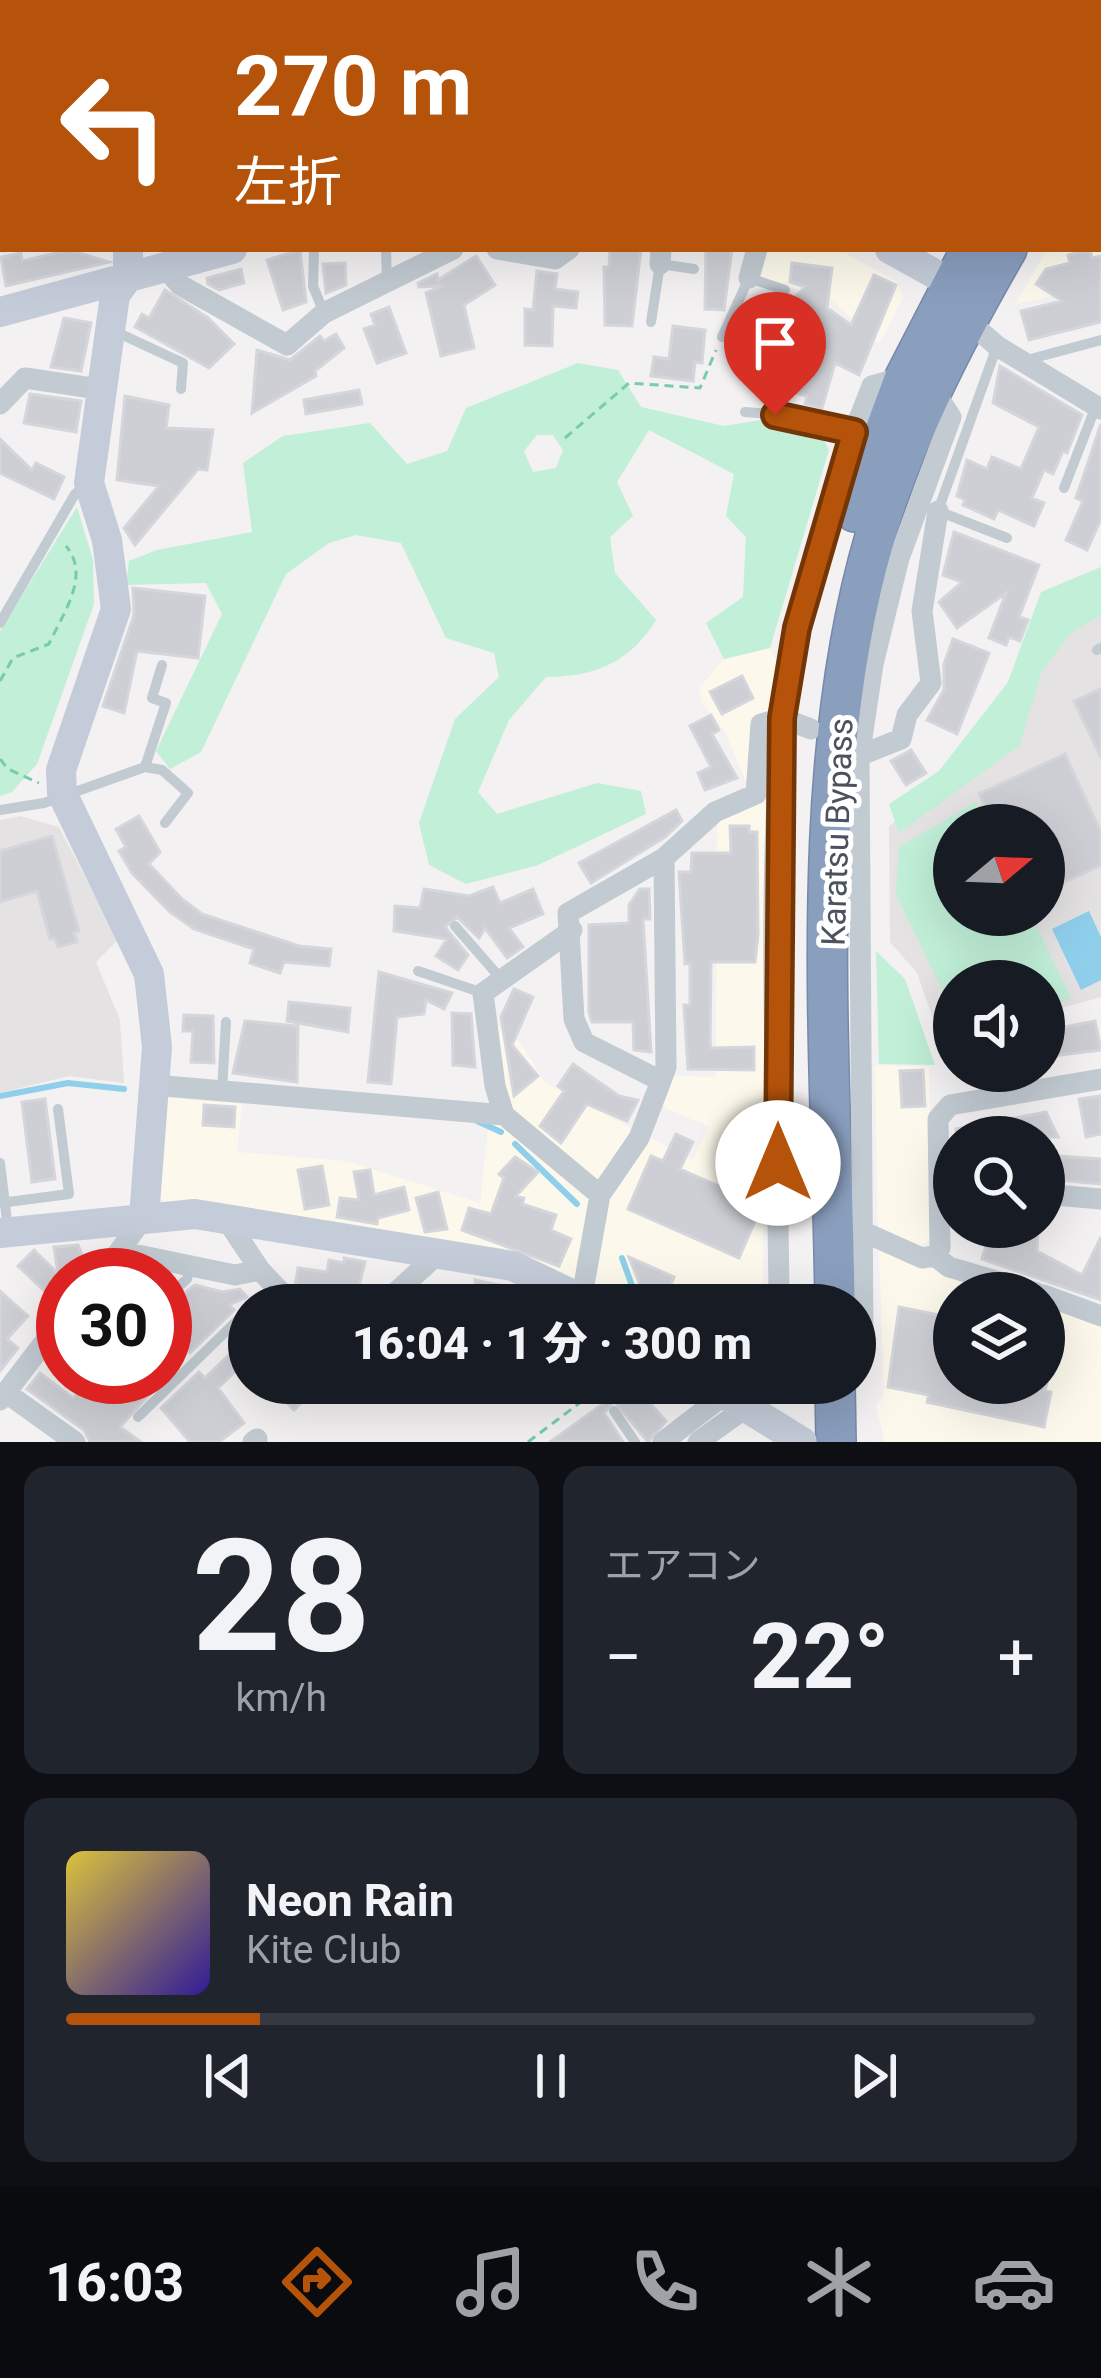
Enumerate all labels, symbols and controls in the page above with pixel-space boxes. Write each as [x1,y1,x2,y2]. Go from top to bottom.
text: 270 m [234,37,472,136]
icon: left [36,48,192,204]
text: 左折 [234,151,342,214]
pin [724,292,826,415]
icon: arrive [742,310,808,376]
street label: Karatsu Bypass [814,717,860,947]
north arrow [933,804,1065,936]
map controls [933,804,1065,1404]
button: sound [933,960,1065,1092]
position arrow [715,1100,841,1226]
button: search [933,1116,1065,1248]
speed limit sign: 30 [36,1248,192,1404]
button: layers [933,1272,1065,1404]
text: 16:04 · 1 分 · 300 m [352,1317,752,1370]
text: 28 [192,1505,371,1688]
text: エアコン [605,1543,761,1589]
text: 22° [750,1605,890,1710]
text: − [605,1619,642,1696]
text: + [998,1619,1035,1696]
text: km/h [235,1675,327,1721]
text: Neon Rain [246,1874,454,1927]
text: Kite Club [246,1927,401,1973]
icon: previous [195,2043,261,2109]
icon: pause [518,2043,584,2109]
icon: next [841,2043,907,2109]
icon: directions [275,2240,359,2324]
icon: music [449,2240,533,2324]
icon: phone [623,2240,707,2324]
icon: climate [797,2240,881,2324]
icon: car [972,2240,1056,2324]
text: 16:03 [45,2251,184,2314]

